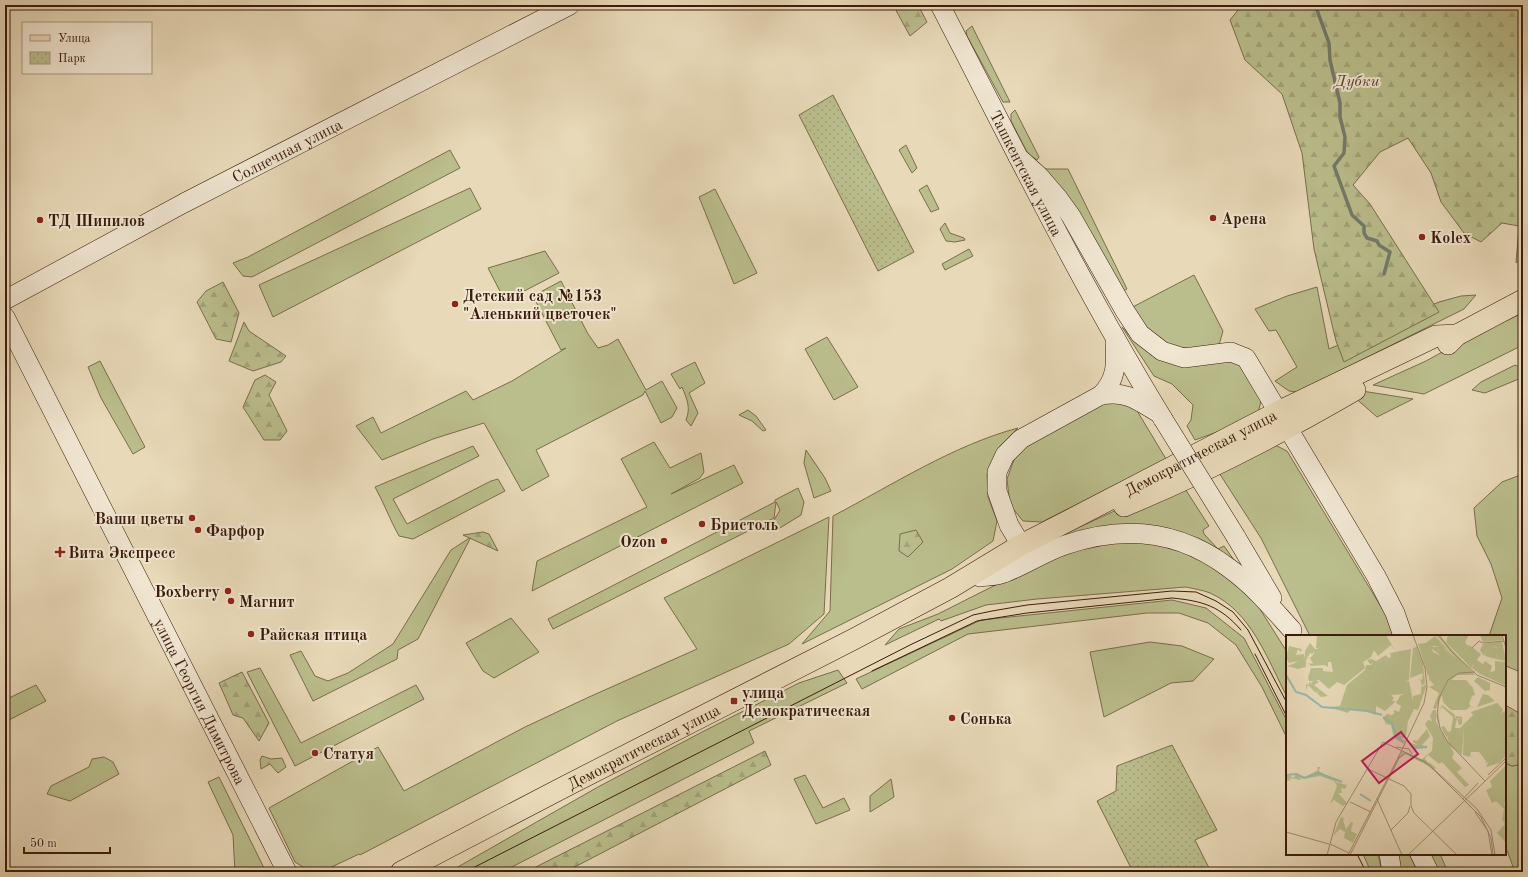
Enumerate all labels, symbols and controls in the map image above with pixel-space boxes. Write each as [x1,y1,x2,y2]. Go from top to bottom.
legend [22,22,152,74]
text: Улица [58,33,91,45]
text: Парк [58,53,86,65]
park label: Дубки [1332,74,1380,90]
street label: Ташкентская улица [986,108,1064,239]
street label: Солнечная улица [230,117,345,187]
place label: Арена [1221,212,1267,228]
marker: Арена [1208,213,1218,223]
place label: ТД Шипилов [48,214,145,230]
marker: ТД Шипилов [35,215,45,225]
place label: Kolex [1430,231,1471,247]
marker: Kolex [1417,232,1427,242]
place label: Детский сад №153 "Аленький цветочек" [463,289,617,323]
marker: Детский сад №153 "Аленький цветочек" [450,299,460,309]
street label: Демократическая улица [1123,408,1280,500]
place label: Ваши цветы [94,512,184,528]
marker: Ваши цветы [187,513,197,523]
place label: Бристоль [710,518,778,534]
marker: Бристоль [697,519,707,529]
place label: Фарфор [206,524,265,540]
marker: Фарфор [193,525,203,535]
place label: Ozon [620,535,656,551]
marker: Ozon [659,536,669,546]
place label: Вита Экспресс [68,546,176,562]
marker: Вита Экспресс [55,547,65,557]
place label: Boxberry [154,585,220,601]
marker: Boxberry [223,586,233,596]
place label: Магнит [239,595,295,611]
marker: Магнит [226,596,236,606]
street label: улица Георгия Димитрова [150,616,247,788]
place label: Райская птица [259,628,367,644]
marker: Райская птица [246,629,256,639]
inset map [1286,635,1506,855]
place label: улица Демократическая [742,686,870,720]
marker: улица Демократическая [729,696,739,706]
street label: Демократическая улица [565,703,723,794]
place label: Сонька [960,712,1012,728]
marker: Сонька [947,713,957,723]
place label: Статуя [323,747,374,763]
marker: Статуя [310,748,320,758]
scale bar [24,829,110,855]
text: 50 m [30,837,57,850]

